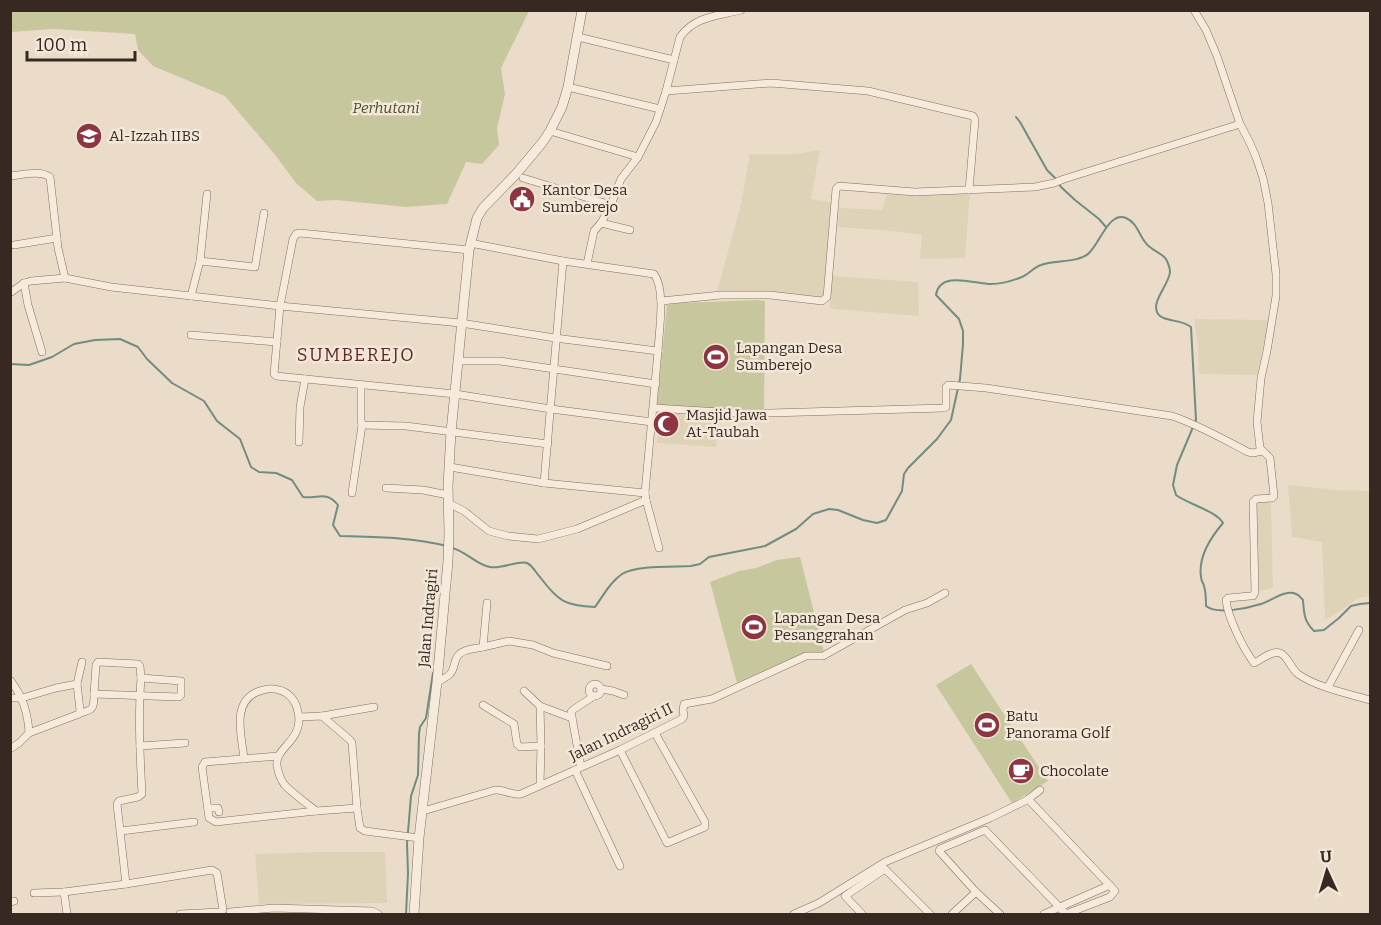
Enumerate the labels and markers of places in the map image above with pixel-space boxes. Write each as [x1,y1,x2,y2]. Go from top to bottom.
school or university icon: Al-Izzah IIBS [74,121,104,151]
place label: Al-Izzah IIBS [109,127,200,145]
place label: Kantor Desa Sumberejo [542,181,627,216]
public building icon: Kantor Desa Sumberejo [507,184,537,214]
place label: Lapangan Desa Sumberejo [736,339,842,374]
sports icon: Lapangan Desa Sumberejo [701,342,731,372]
place label: Masjid Jawa At-Taubah [686,406,767,441]
mosque icon: Masjid Jawa At-Taubah [651,409,681,439]
place label: Lapangan Desa Pesanggrahan [774,609,880,644]
sports icon: Lapangan Desa Pesanggrahan [739,612,769,642]
place label: Batu Panorama Golf [1006,707,1112,742]
sports icon: Batu Panorama Golf [972,710,1002,740]
cafe icon: Chocolate [1006,756,1036,786]
place label: Chocolate [1040,762,1109,780]

